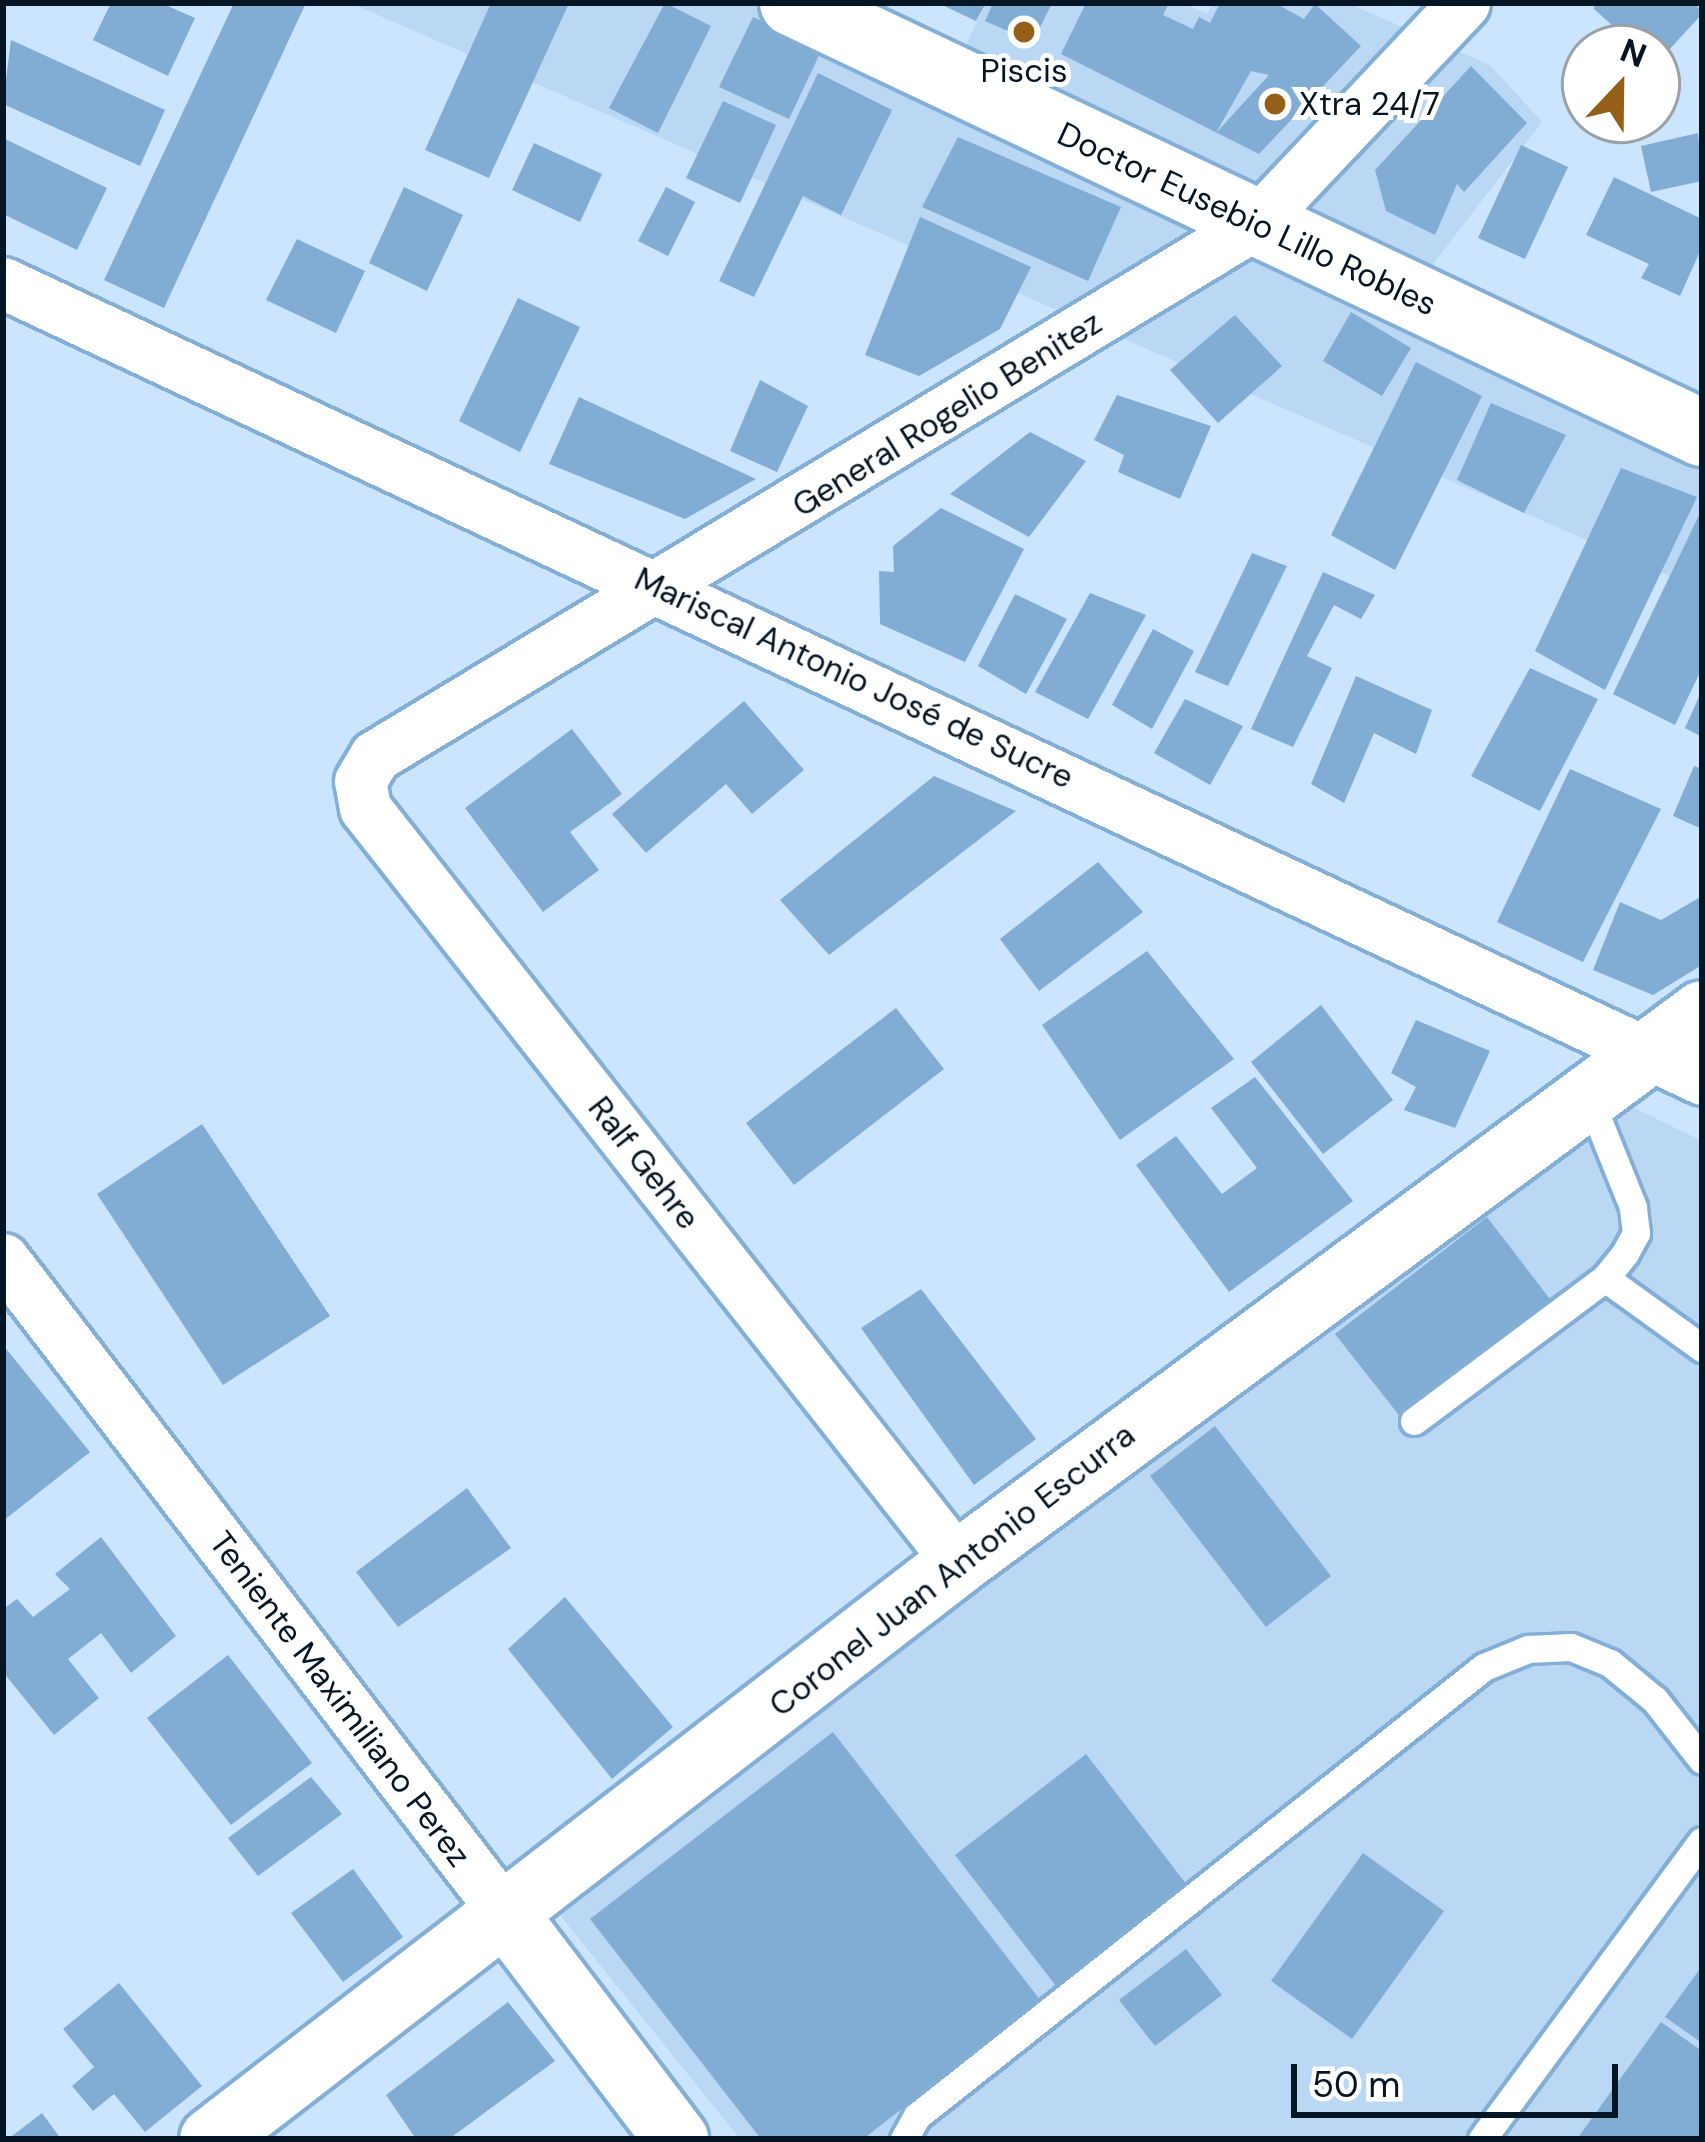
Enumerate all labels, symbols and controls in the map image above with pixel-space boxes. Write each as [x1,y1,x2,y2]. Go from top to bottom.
marker: Piscis [1011,19,1037,45]
north arrow [1561,24,1681,144]
text: N [1614,28,1653,77]
place label: Piscis [981,51,1067,91]
place label: Xtra 24/7 [1299,84,1440,124]
marker: Xtra 24/7 [1262,91,1288,117]
street label: Doctor Eusebio Lillo Robles [1051,114,1443,324]
street label: General Rogelio Benitez [785,303,1109,525]
street label: Mariscal Antonio José de Sucre [629,559,1079,797]
street label: Ralf Gehre [580,1089,708,1237]
street label: Coronel Juan Antonio Escurra [761,1415,1143,1725]
street label: Teniente Maximiliano Perez [201,1524,479,1874]
scale bar [1297,2040,1624,2114]
text: 50 m [1312,2061,1400,2108]

